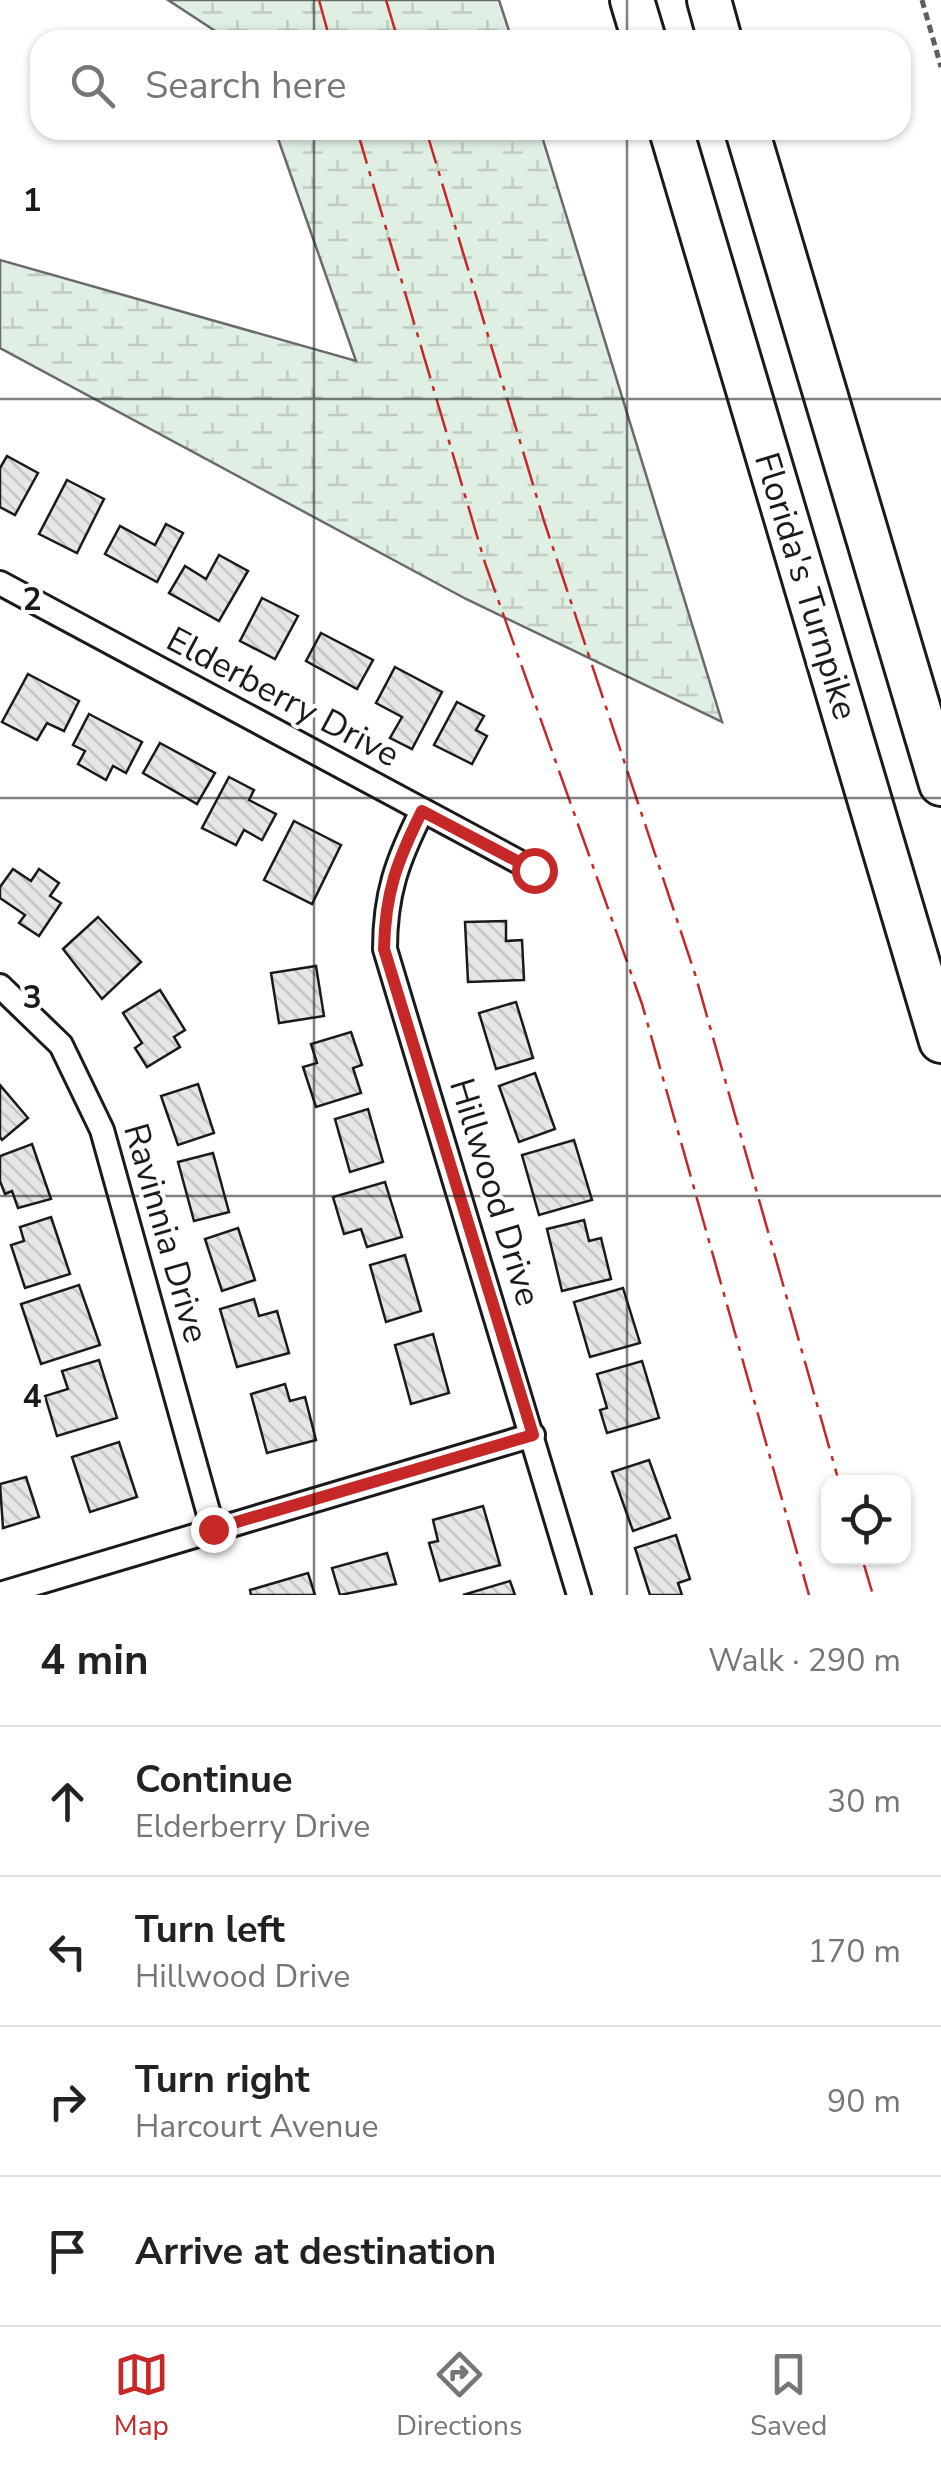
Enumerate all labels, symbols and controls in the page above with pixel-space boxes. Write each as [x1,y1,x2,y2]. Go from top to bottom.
search box [30,30,911,140]
icon: search [65,58,120,113]
text: Search here [145,60,346,111]
text: 1 [22,179,42,222]
street label: Florida's Turnpike [743,447,869,725]
text: 2 [22,578,42,621]
street label: Elderberry Drive [158,616,408,778]
route start [512,848,558,894]
text: 3 [22,976,42,1019]
street label: Hillwood Drive [438,1072,552,1312]
street label: Ravinnia Drive [112,1118,220,1348]
text: 4 [22,1375,42,1418]
map controls [821,1475,911,1565]
button: locate [821,1475,911,1565]
route end [191,1507,237,1553]
text: 4 min [40,1632,149,1689]
text: Walk · 290 m [708,1639,901,1682]
text: Continue [135,1754,293,1805]
icon: ahead [40,1774,95,1829]
text: 30 m [827,1780,901,1823]
text: Elderberry Drive [135,1805,370,1848]
text: Turn left [135,1904,285,1955]
icon: left [40,1924,95,1979]
text: 170 m [808,1930,901,1973]
text: Hillwood Drive [135,1955,350,1998]
text: Turn right [135,2054,310,2105]
icon: right [40,2074,95,2129]
text: 90 m [827,2080,901,2123]
text: Harcourt Avenue [135,2105,378,2148]
icon: arrive [40,2224,95,2279]
text: Arrive at destination [135,2226,496,2277]
tab: Map [114,2347,169,2445]
tab: Directions [396,2347,522,2445]
tab: Saved [750,2347,827,2445]

